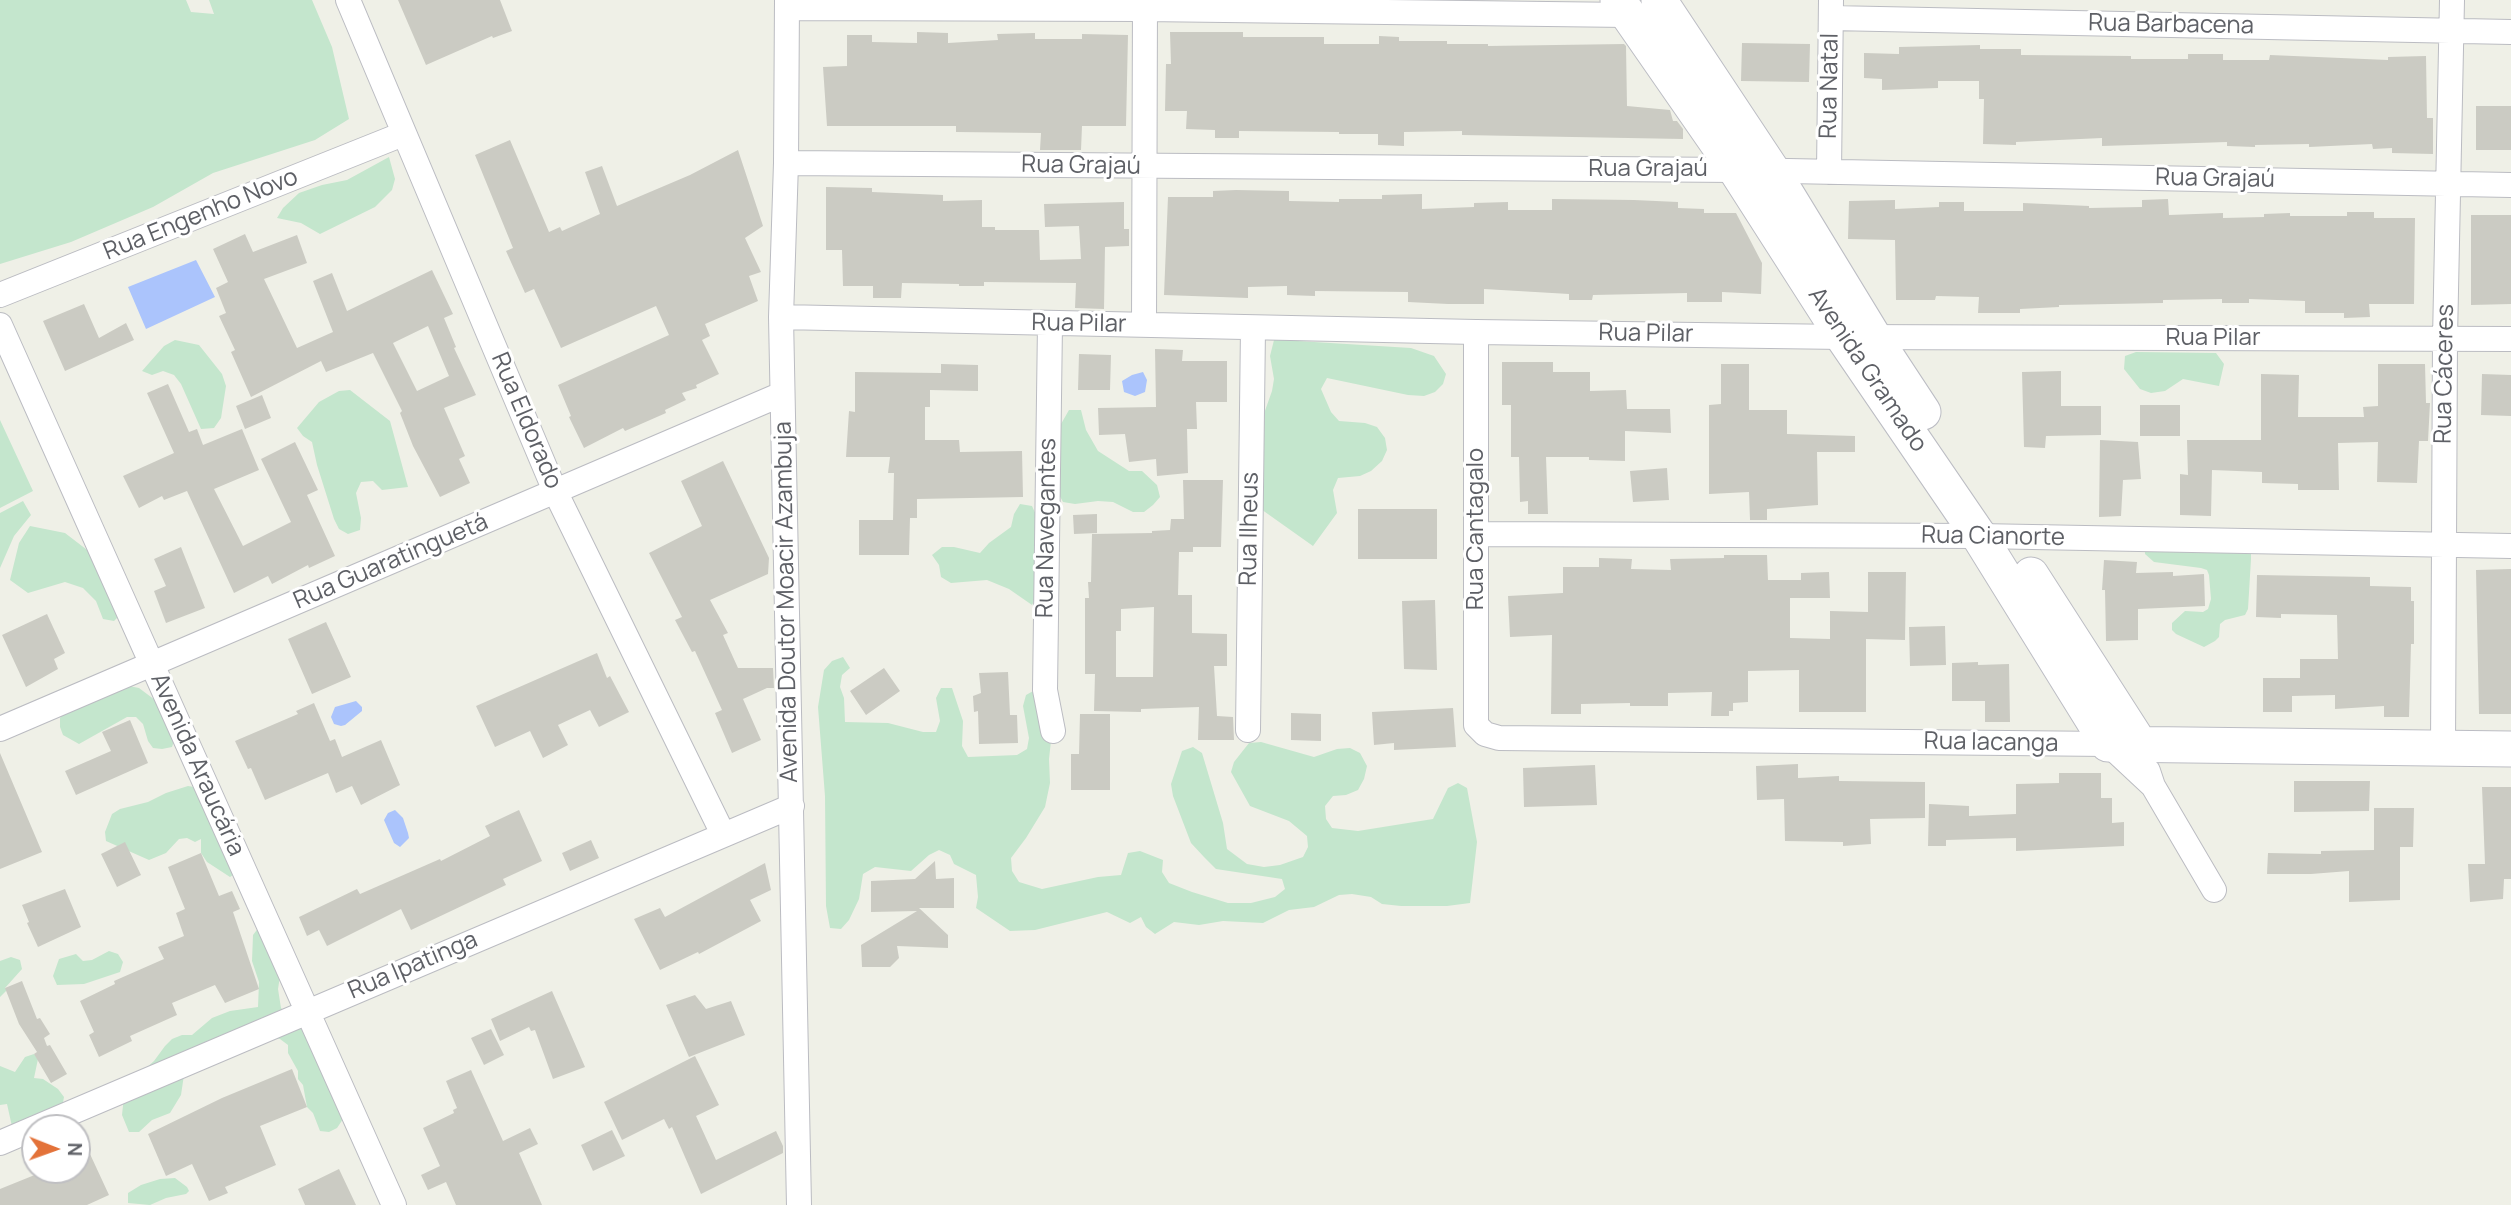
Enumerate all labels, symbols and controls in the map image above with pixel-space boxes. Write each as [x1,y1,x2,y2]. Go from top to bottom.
street label: Rua Barbacena [2088,9,2254,41]
street label: Rua Natal [1815,33,1845,139]
street label: Rua Grajaú [1021,151,1141,181]
street label: Rua Grajaú [1588,155,1708,183]
street label: Rua Engenho Novo [100,163,302,267]
street label: Rua Grajaú [2155,164,2275,194]
street label: Avenida Gramado [1801,282,1933,458]
street label: Rua Cáceres [2429,304,2461,444]
street label: Rua Pilar [1031,309,1127,339]
street label: Rua Pilar [1598,319,1694,349]
street label: Rua Pilar [2165,324,2261,352]
street label: Rua Eldorado [484,349,568,493]
street label: Avenida Doutor Moacir Azambuja [769,421,805,783]
street label: Rua Navegantes [1031,438,1063,618]
street label: Rua Cantagalo [1462,448,1490,610]
street label: Rua Ilheus [1235,472,1265,586]
street label: Rua Guaratinguetá [289,508,493,616]
street label: Rua Cianorte [1921,521,2065,553]
street label: Avenida Araucária [144,669,250,861]
street label: Rua Iacanga [1923,727,2059,759]
street label: Rua Ipatinga [344,926,482,1006]
north arrow [21,1114,91,1184]
text: N [62,1142,88,1156]

